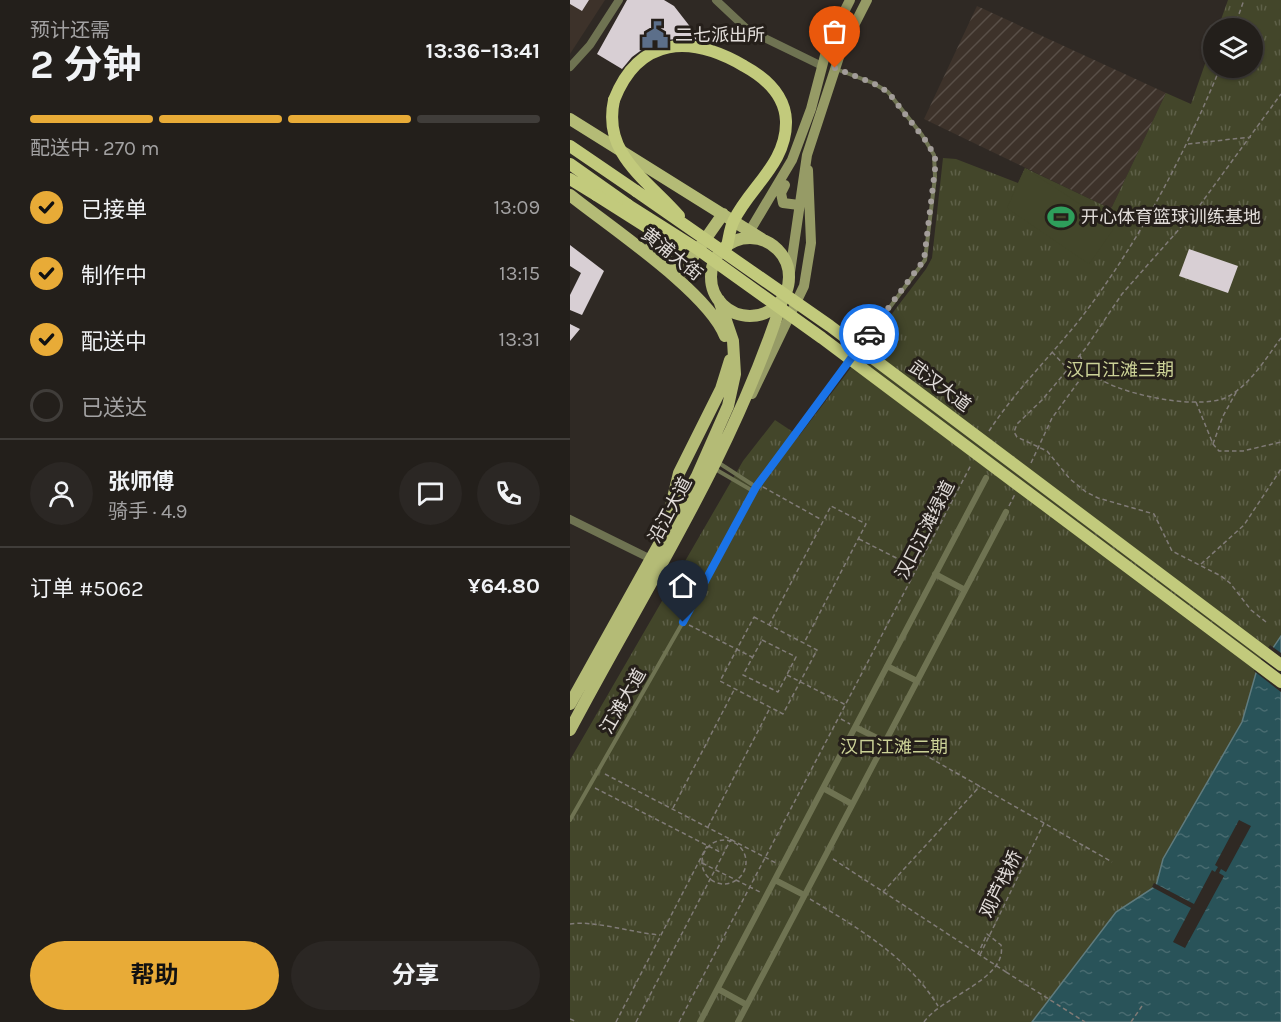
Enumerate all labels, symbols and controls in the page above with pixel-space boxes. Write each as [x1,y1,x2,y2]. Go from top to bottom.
pin [809,6,860,68]
icon: bag [818,15,851,48]
map controls [1203,18,1263,78]
button: layers [1203,18,1263,78]
text: 预计还需 [30,19,110,42]
public building icon: 二七派出所 [640,20,670,50]
place label: 二七派出所 [675,24,765,46]
text: 13:36–13:41 [426,38,540,64]
text: 2 分钟 [30,42,141,88]
text: 配送中 · 270 m [30,137,159,160]
icon: check [30,191,63,224]
text: 13:09 [494,196,540,219]
text: 已接单 [81,197,147,223]
sports icon: 开心体育篮球训练基地 [1046,202,1076,232]
place label: 开心体育篮球训练基地 [1081,206,1261,228]
street label: 黄浦大街 [637,223,707,285]
icon: check [30,257,63,290]
text: 13:15 [499,262,540,285]
text: 制作中 [81,263,147,289]
courier [839,304,899,364]
icon: car [853,318,886,351]
icon: check [30,323,63,356]
text: 13:31 [499,328,540,351]
text: 配送中 [81,329,147,355]
street label: 武汉大道 [905,356,975,416]
park label: 汉口江滩三期 [1066,359,1174,381]
text: 已送达 [81,395,147,421]
button: person [30,462,93,525]
button: chat [399,462,462,525]
button: phone [477,462,540,525]
text: 张师傅 [108,469,174,495]
street label: 沿江大道 [643,473,697,547]
street label: 汉口江滩绿道 [891,477,959,583]
text: 骑手 · 4.9 [108,500,187,523]
pin [657,560,708,622]
icon: home [666,569,699,602]
text: ¥64.80 [468,573,540,599]
text: 订单 #5062 [30,576,144,602]
street label: 江滩大道 [595,664,651,738]
park label: 汉口江滩二期 [840,736,948,758]
street label: 观芦栈桥 [975,847,1027,921]
button: 帮助 [30,941,279,1010]
button: 分享 [291,941,540,1010]

